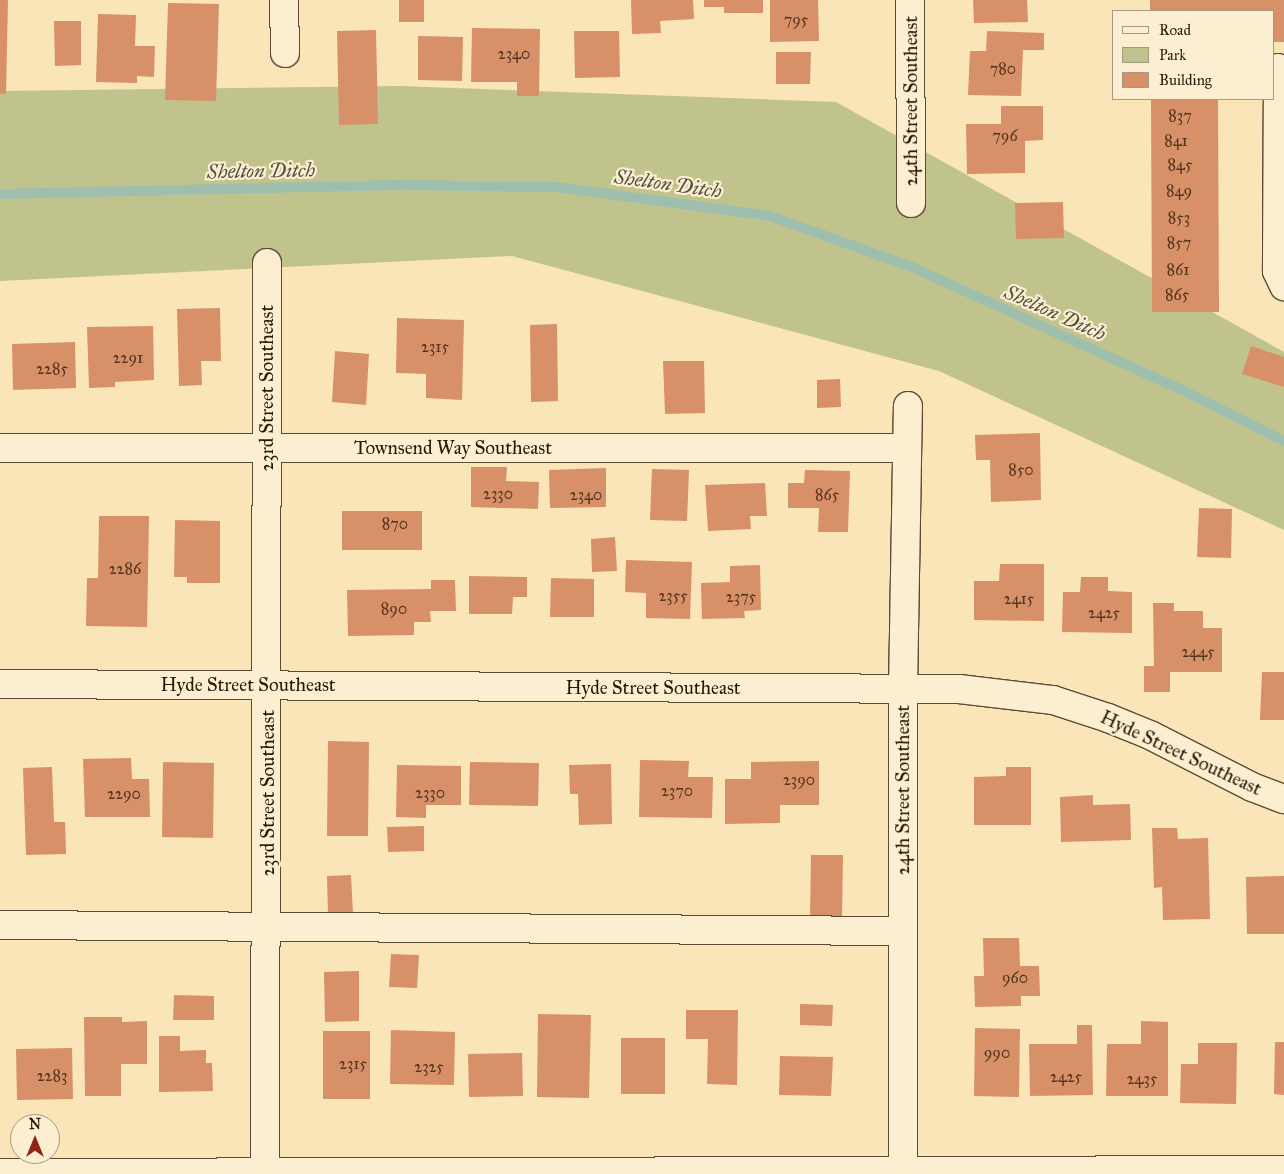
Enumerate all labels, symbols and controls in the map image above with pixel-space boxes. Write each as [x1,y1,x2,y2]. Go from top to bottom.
house number: 795 [784,10,808,30]
legend [1112,10,1274,100]
street label: 24th Street Southeast [900,16,922,186]
text: Road [1159,21,1191,39]
house number: 2340 [498,44,530,64]
text: Park [1159,46,1186,64]
house number: 780 [990,59,1016,79]
text: Building [1159,71,1212,89]
house number: 837 [1168,106,1192,126]
house number: 796 [992,126,1018,146]
house number: 841 [1164,131,1188,151]
house number: 845 [1168,155,1192,175]
water label: Shelton Ditch [207,158,315,184]
water label: Shelton Ditch [613,165,723,203]
house number: 849 [1166,181,1192,201]
house number: 853 [1168,208,1190,228]
house number: 857 [1167,233,1191,253]
house number: 861 [1167,260,1189,280]
water label: Shelton Ditch [1001,280,1109,346]
house number: 865 [1165,285,1189,305]
street label: 23rd Street Southeast [256,305,278,471]
house number: 2315 [421,337,449,357]
house number: 2291 [113,348,143,368]
house number: 2285 [36,359,68,379]
street label: Townsend Way Southeast [354,437,552,459]
house number: 850 [1008,460,1034,480]
house number: 2330 [483,484,513,504]
house number: 2340 [570,485,602,505]
house number: 865 [815,485,839,505]
house number: 870 [382,514,408,534]
house number: 2286 [109,559,141,579]
house number: 2355 [658,586,688,606]
house number: 2375 [726,587,756,607]
house number: 2415 [1004,589,1034,609]
house number: 890 [381,599,407,619]
house number: 2425 [1088,603,1120,623]
house number: 2445 [1181,642,1215,662]
street label: Hyde Street Southeast [160,674,336,696]
street label: Hyde Street Southeast [565,677,741,699]
street label: 24th Street Southeast [892,705,914,875]
street label: Hyde Street Southeast [1097,706,1265,800]
street label: 23rd Street Southeast [257,710,279,876]
house number: 2390 [783,770,815,790]
house number: 2370 [661,781,693,801]
house number: 2330 [415,783,445,803]
house number: 2290 [107,784,141,804]
house number: 960 [1002,968,1028,988]
house number: 990 [984,1043,1010,1063]
house number: 2315 [339,1054,367,1074]
house number: 2325 [414,1057,444,1077]
house number: 2283 [37,1066,67,1086]
house number: 2425 [1050,1067,1082,1087]
house number: 2435 [1127,1069,1157,1089]
north arrow [10,1114,60,1164]
text: N [29,1116,41,1133]

